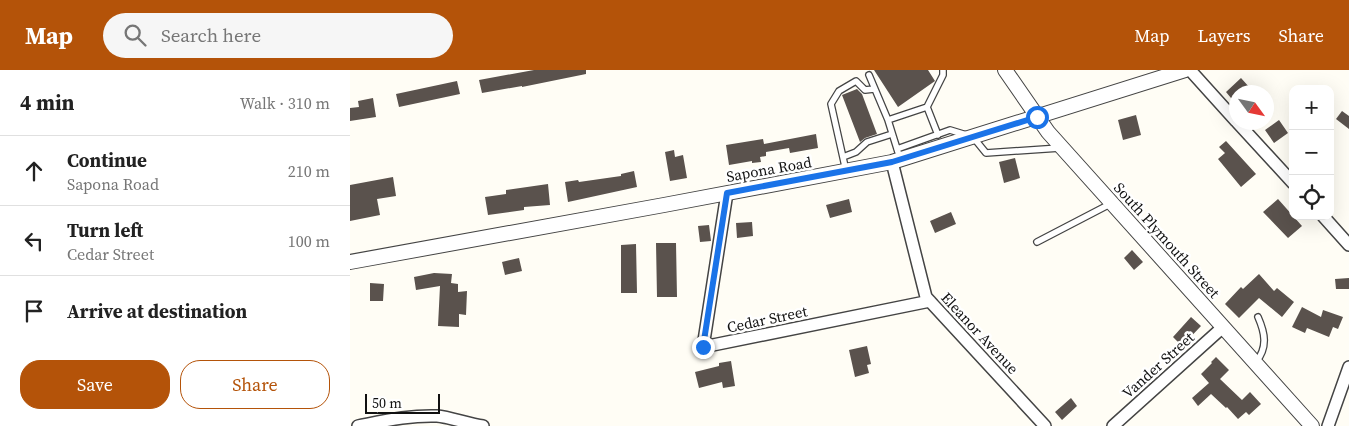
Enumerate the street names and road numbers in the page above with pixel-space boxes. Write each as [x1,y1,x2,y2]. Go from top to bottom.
street label: Sapona Road [725,151,814,187]
street label: South Plymouth Street [1109,178,1225,303]
street label: Eleanor Avenue [937,287,1024,379]
street label: Cedar Street [725,300,809,338]
street label: Vander Street [1117,327,1199,403]

